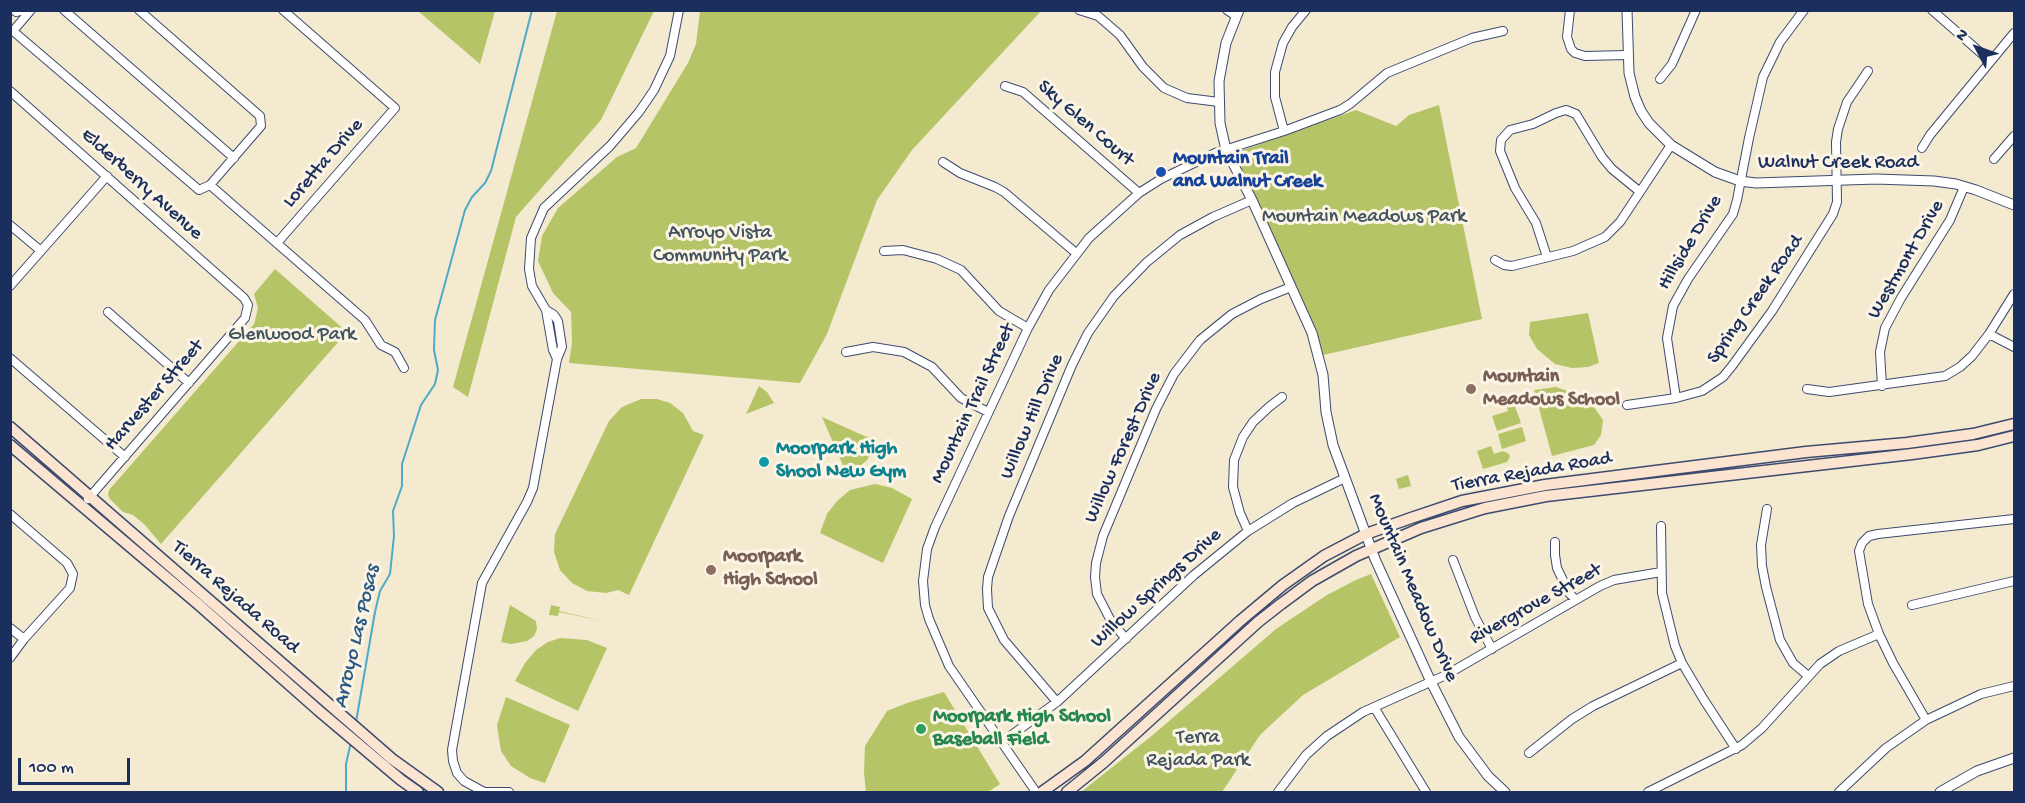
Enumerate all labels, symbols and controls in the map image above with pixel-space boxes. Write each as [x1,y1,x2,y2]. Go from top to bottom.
north arrow [1947,18,2007,78]
text: N [1952,26,1974,46]
street label: Sky Glen Court [1032,76,1138,172]
street label: Loretta Drive [279,114,369,214]
street label: Elderberry Avenue [75,124,207,246]
place label: Mountain Trail and Walnut Creek [1173,148,1322,195]
street label: Walnut Creek Road [1758,152,1918,176]
marker: Mountain Trail and Walnut Creek [1154,165,1168,179]
street label: Hillside Drive [1653,191,1729,295]
street label: Westmont Drive [1863,196,1951,324]
park label: Mountain Meadows Park [1262,206,1466,230]
park label: Arroyo Vista Community Park [653,222,787,269]
street label: Spring Creek Road [1703,231,1809,369]
street label: Mountain Trail Street [926,320,1022,488]
park label: Glenwood Park [228,324,356,348]
street label: Harvester Street [100,335,210,457]
street label: Willow Hill Drive [996,351,1070,483]
place label: Mountain Meadows School [1483,366,1620,413]
street label: Willow Forest Drive [1080,369,1168,527]
marker: Mountain Meadows School [1464,382,1478,396]
place label: Moorpark High Shool New Gym [776,438,906,485]
street label: Tierra Rejada Road [1450,447,1614,499]
marker: Moorpark High Shool New Gym [757,455,771,469]
street label: Mountain Meadow Drive [1361,490,1463,686]
street label: Willow Springs Drive [1087,524,1227,654]
street label: Tierra Rejada Road [166,536,304,660]
place label: Moorpark High School [723,546,818,593]
street label: Rivergrove Street [1466,559,1606,651]
water label: Arroyo Las Posas [329,563,387,711]
marker: Moorpark High School [704,563,718,577]
place label: Moorpark High School Baseball Field [933,706,1111,753]
marker: Moorpark High School Baseball Field [914,722,928,736]
park label: Terra Rejada Park [1146,727,1250,774]
scale bar [21,746,134,784]
text: 100 m [29,758,74,779]

